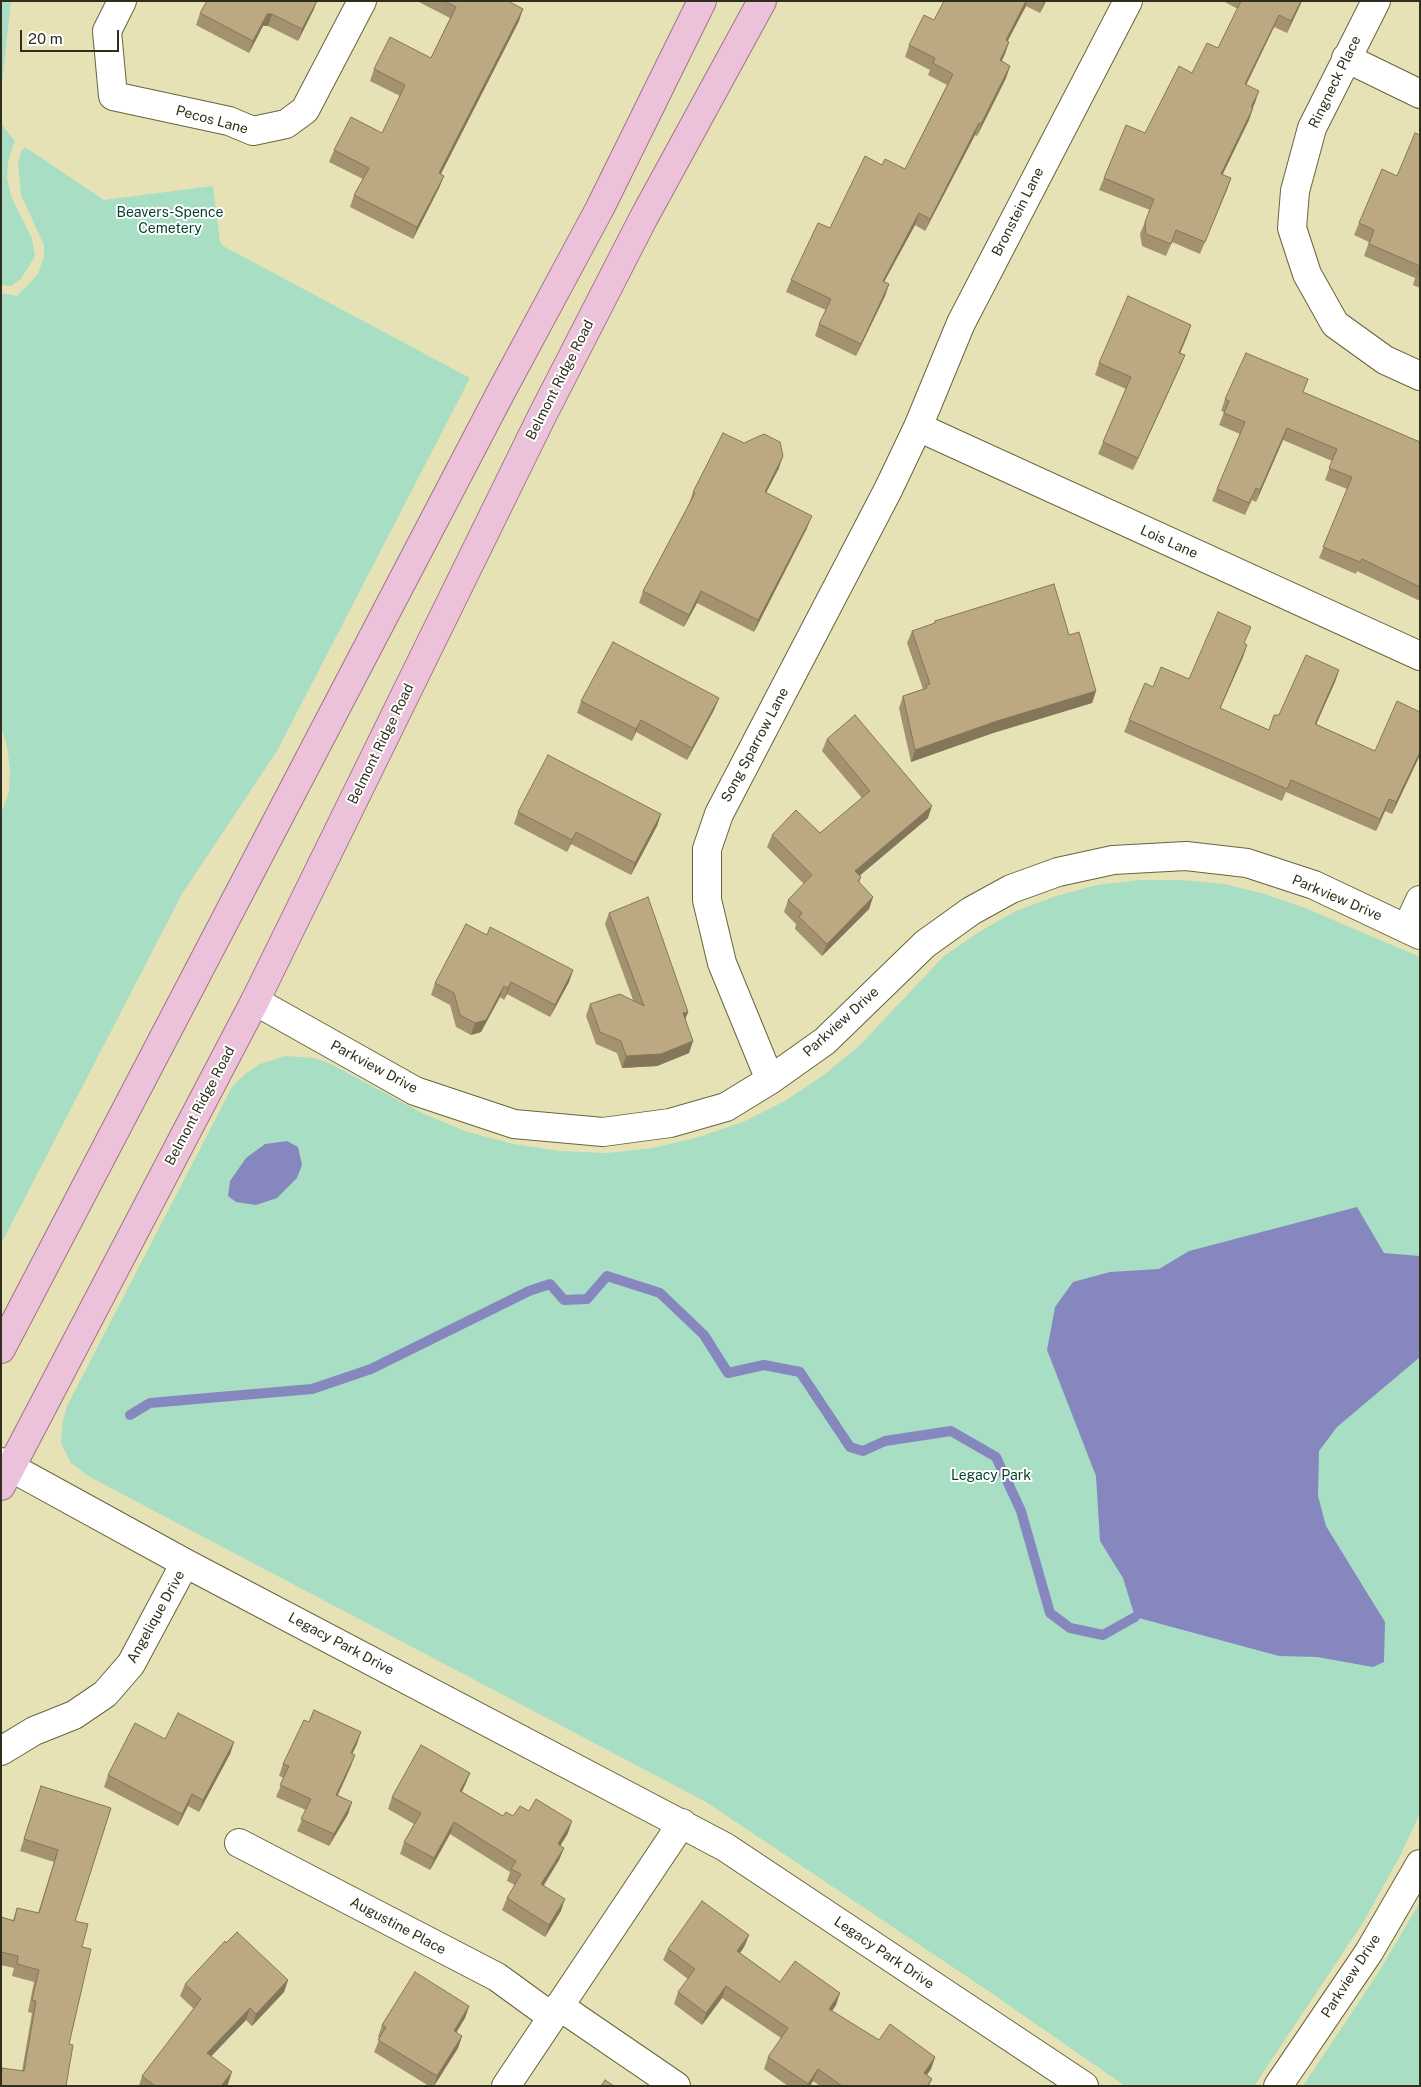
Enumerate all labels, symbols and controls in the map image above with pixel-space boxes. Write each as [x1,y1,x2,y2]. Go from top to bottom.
scale bar [22,20,121,52]
text: 20 m [28,30,63,47]
street label: Ringneck Place [1305,33,1365,131]
street label: Pecos Lane [174,102,250,138]
street label: Bronstein Lane [988,165,1048,259]
park label: Beavers-Spence Cemetery [117,205,223,238]
street label: Belmont Ridge Road [522,317,598,443]
street label: Lois Lane [1138,522,1200,562]
street label: Belmont Ridge Road [344,681,418,807]
street label: Song Sparrow Lane [718,685,792,805]
street label: Parkview Drive [1289,871,1385,925]
street label: Parkview Drive [800,984,882,1060]
street label: Parkview Drive [328,1037,420,1097]
street label: Belmont Ridge Road [162,1044,238,1168]
park label: Legacy Park [951,1468,1031,1484]
street label: Angelique Drive [124,1568,188,1666]
street label: Legacy Park Drive [285,1609,397,1679]
street label: Augustine Place [347,1894,449,1958]
street label: Legacy Park Drive [831,1913,937,1993]
street label: Parkview Drive [1318,1931,1384,2021]

